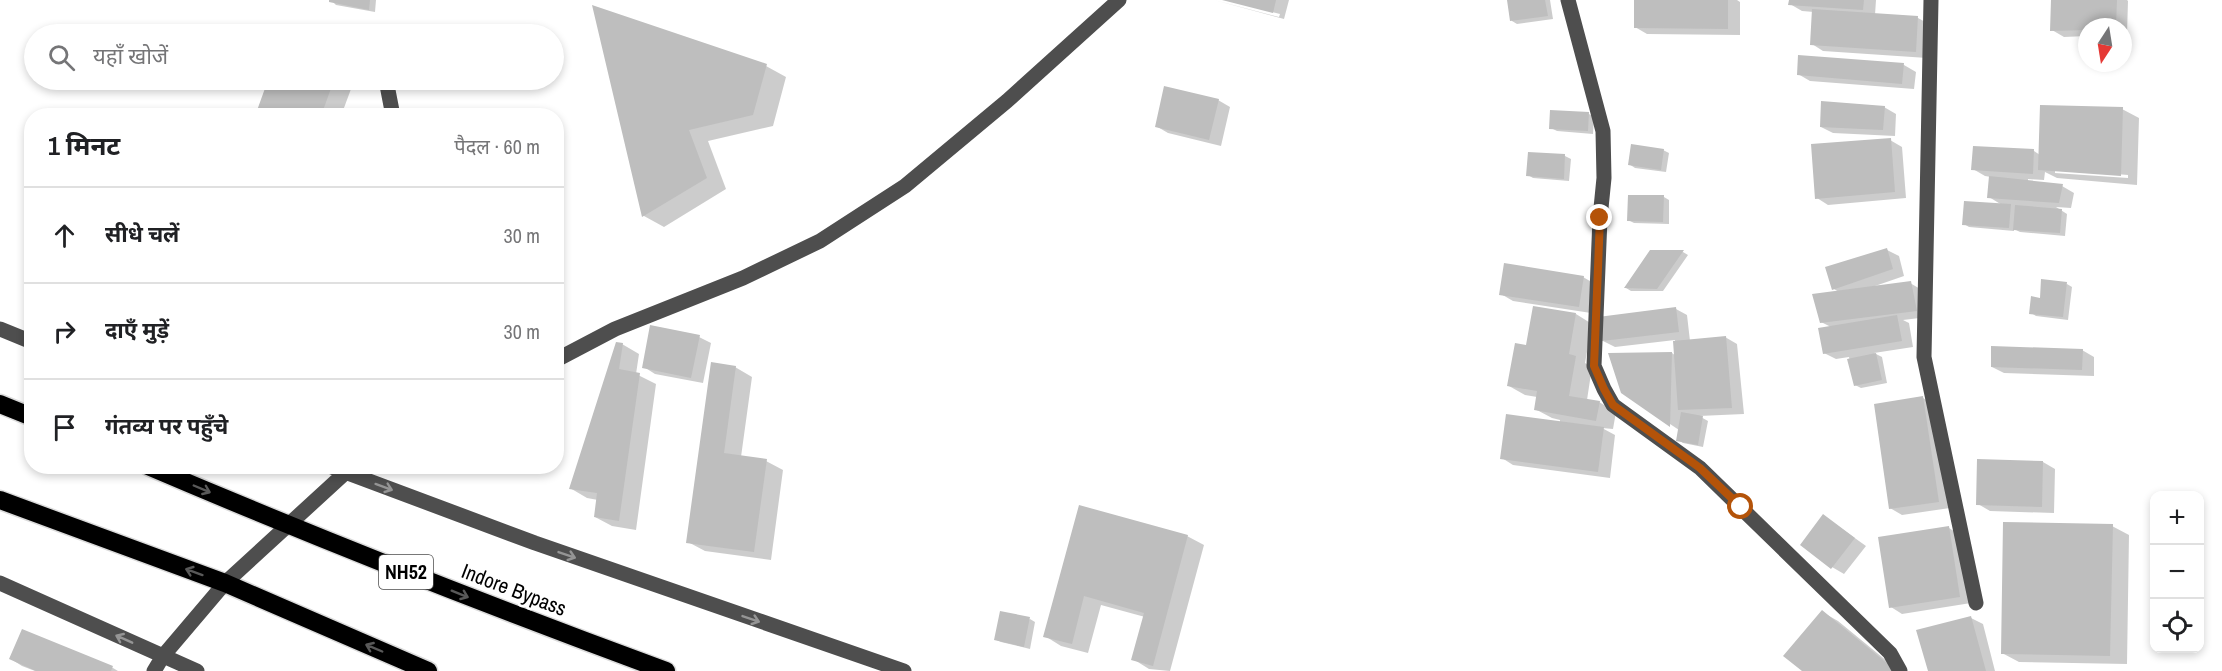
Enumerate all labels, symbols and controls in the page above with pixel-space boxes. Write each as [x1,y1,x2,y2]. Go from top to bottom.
north arrow [2078,18,2132,72]
search box [24,24,564,90]
icon: search [45,41,78,74]
text: यहाँ खोजें [93,41,168,71]
text: 1 मिनट [48,128,120,163]
text: पैदल · 60 m [454,133,540,160]
route end [1586,204,1612,230]
icon: ahead [48,219,81,252]
text: सीधे चलें [105,219,179,249]
text: 30 m [504,222,540,249]
icon: right [48,315,81,348]
text: दाएँ मुड़ें [105,315,169,345]
text: 30 m [504,318,540,345]
icon: arrive [48,411,81,444]
text: गंतव्य पर पहुँचे [105,411,228,441]
one-way arrow [374,483,393,494]
one-way arrow [192,484,210,495]
map controls [2150,491,2204,653]
button: + [2150,491,2204,545]
route start [1727,493,1753,519]
button: − [2150,545,2204,599]
one-way arrow [557,550,576,561]
road number: NH52 [379,555,433,589]
street label: Indore Bypass [458,556,571,623]
one-way arrow [186,566,204,577]
one-way arrow [450,589,469,600]
button: locate [2150,599,2204,653]
one-way arrow [741,614,760,625]
one-way arrow [116,633,134,644]
one-way arrow [365,642,384,653]

